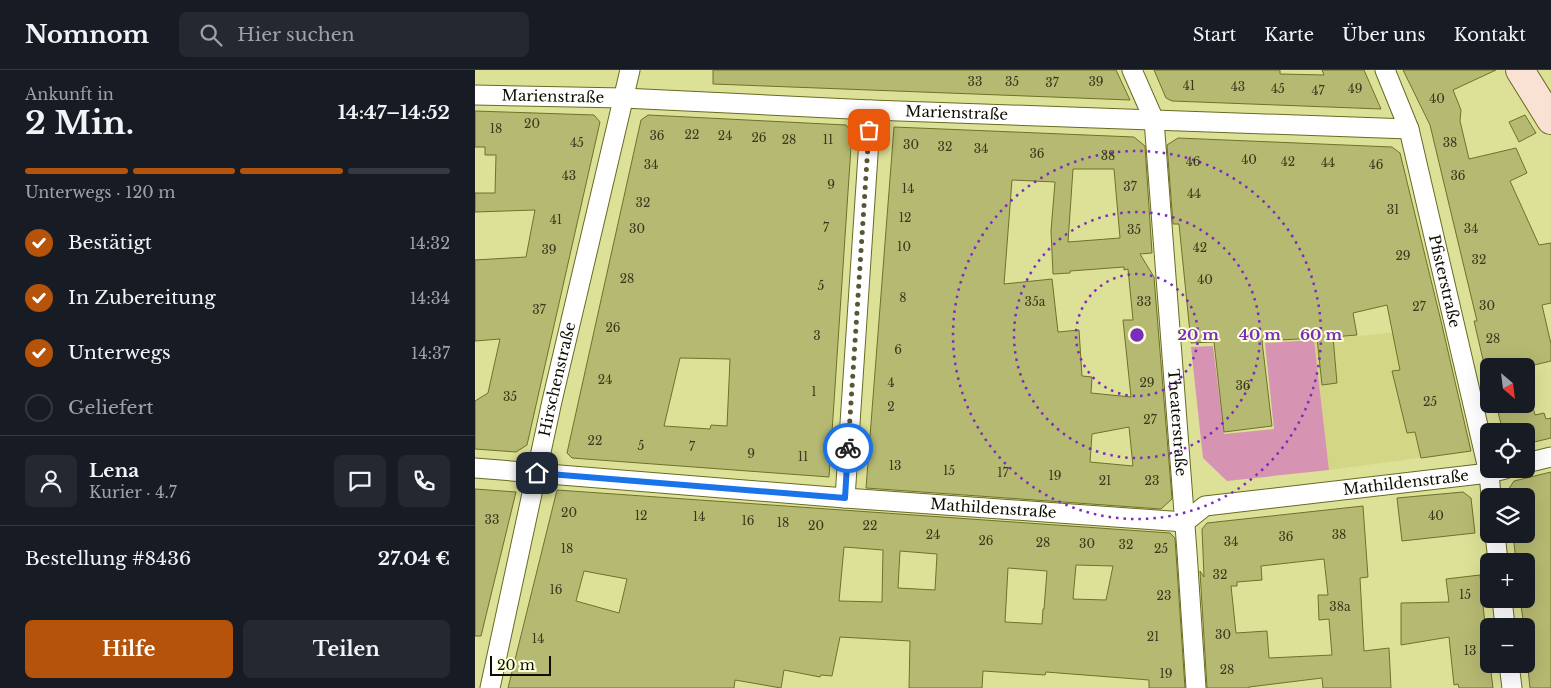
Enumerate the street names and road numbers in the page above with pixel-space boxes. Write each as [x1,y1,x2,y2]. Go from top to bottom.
street label: Marienstraße [501,86,605,107]
street label: Marienstraße [905,101,1008,124]
street label: Pfisterstraße [1425,233,1465,330]
street label: Hirschenstraße [535,320,579,438]
street label: Theaterstraße [1164,368,1191,477]
street label: Mathildenstraße [1342,465,1470,499]
street label: Mathildenstraße [930,494,1057,522]

